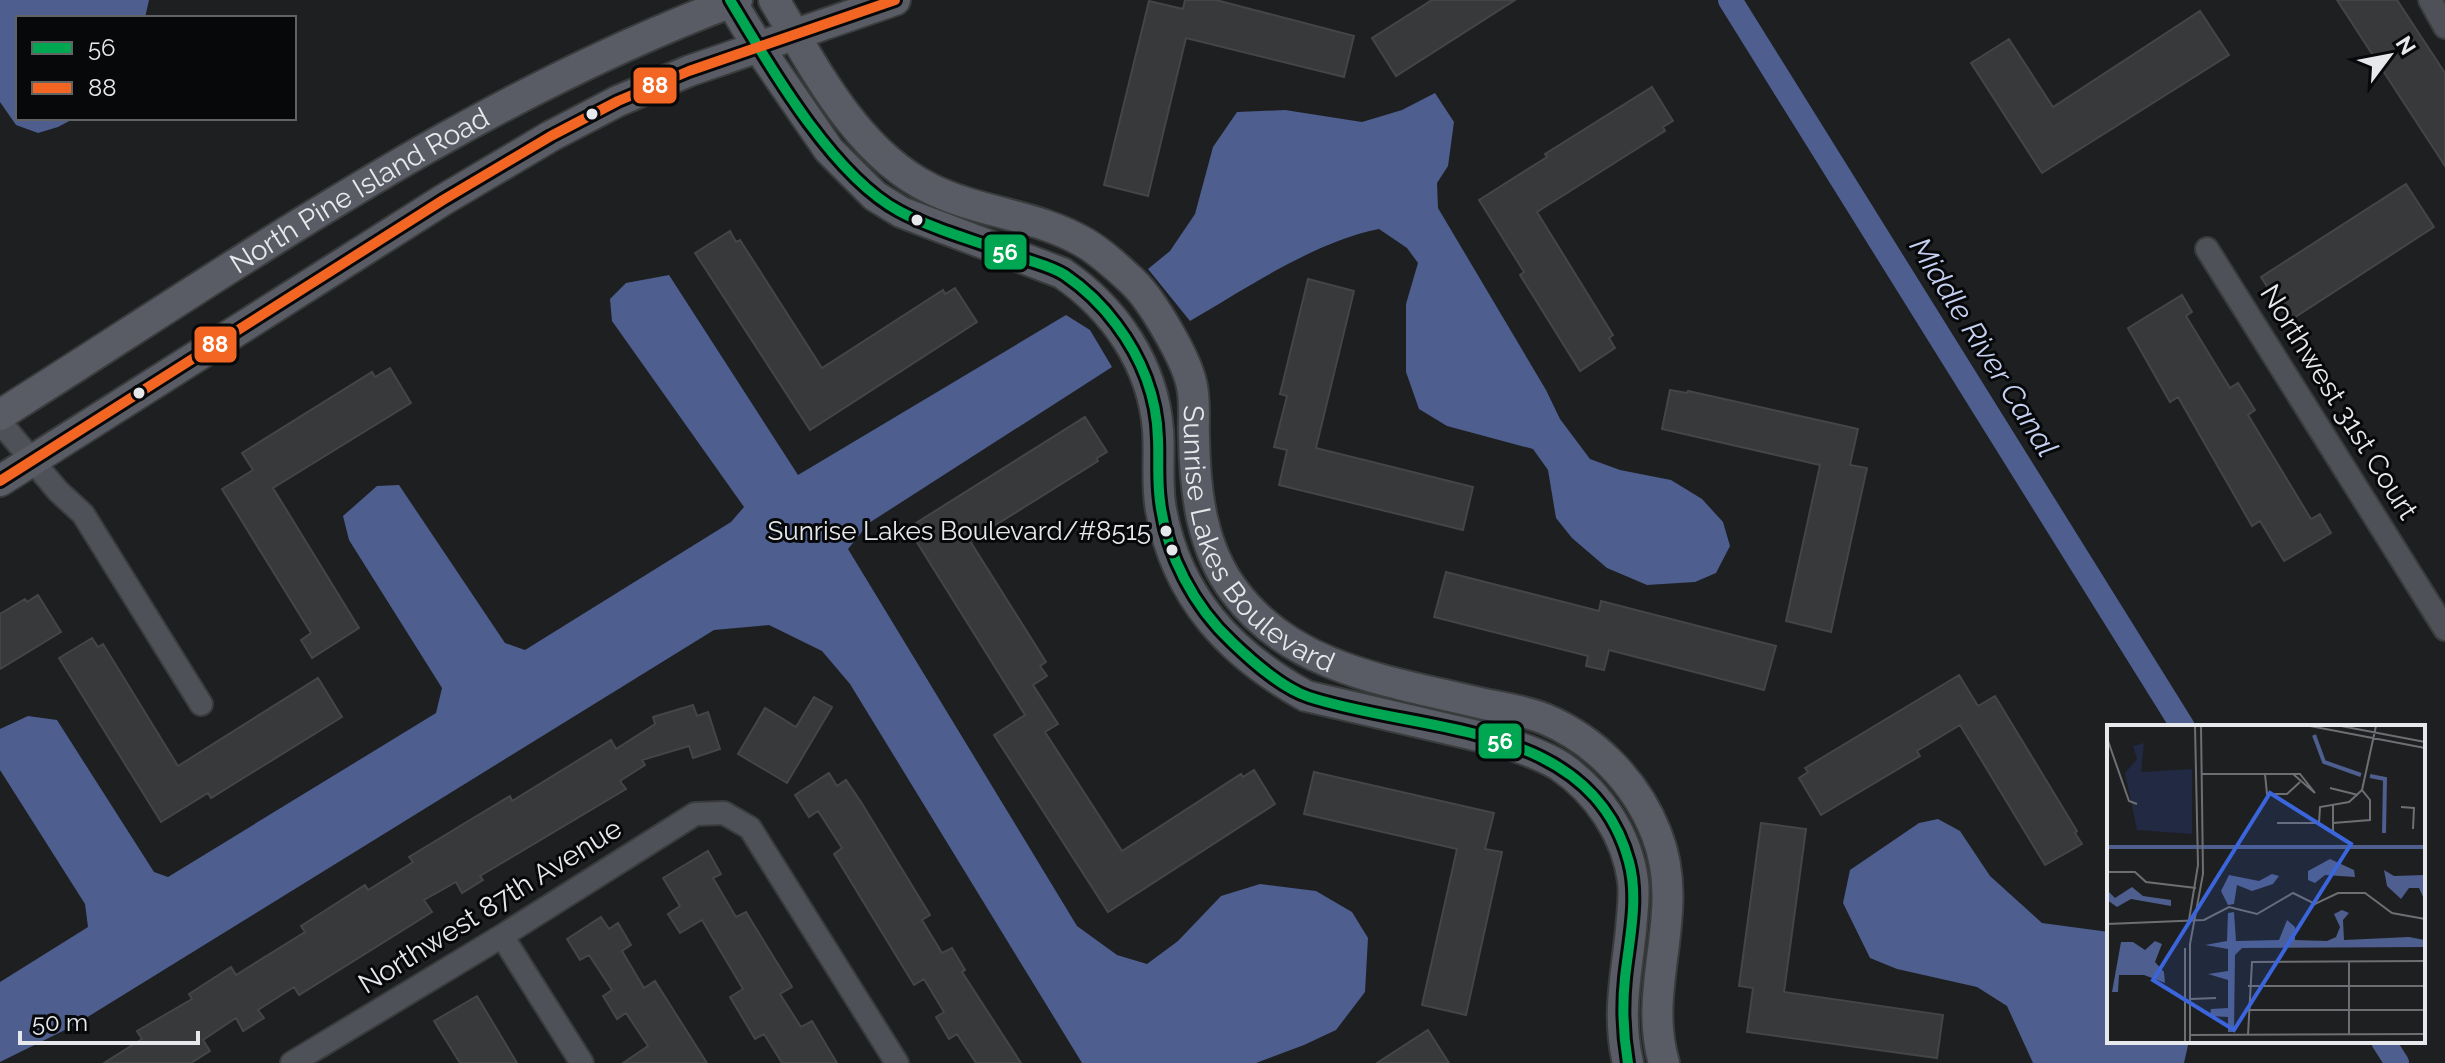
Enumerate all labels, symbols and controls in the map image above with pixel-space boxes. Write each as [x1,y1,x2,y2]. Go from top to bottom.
legend [16,16,296,120]
north arrow [2349,16,2429,96]
text: N [2390,31,2421,59]
text: 56 [88,33,116,62]
line badge: 88 [632,66,678,105]
text: 88 [642,72,668,98]
text: 88 [88,73,116,102]
street label: North Pine Island Road [224,101,494,280]
unlabelled marker [584,106,600,122]
unlabelled marker [909,212,925,228]
water label: Middle River Canal [1902,231,2066,463]
line badge: 56 [983,233,1028,271]
text: 56 [992,239,1018,265]
street label: Northwest 31st Court [2253,278,2425,526]
line badge: 88 [193,325,238,364]
text: 88 [202,331,228,357]
unlabelled marker [131,385,147,401]
street label: Sunrise Lakes Boulevard [1177,405,1340,679]
place label: Sunrise Lakes Boulevard/#8515 [767,516,1151,546]
marker: Sunrise Lakes Boulevard/#8515 [1158,523,1174,539]
unlabelled marker [1164,542,1180,558]
line badge: 56 [1477,722,1523,760]
inset map [2107,725,2425,1043]
text: 56 [1487,728,1513,754]
street label: Northwest 87th Avenue [352,812,628,1000]
scale bar [20,995,198,1045]
text: 50 m [32,1008,88,1037]

